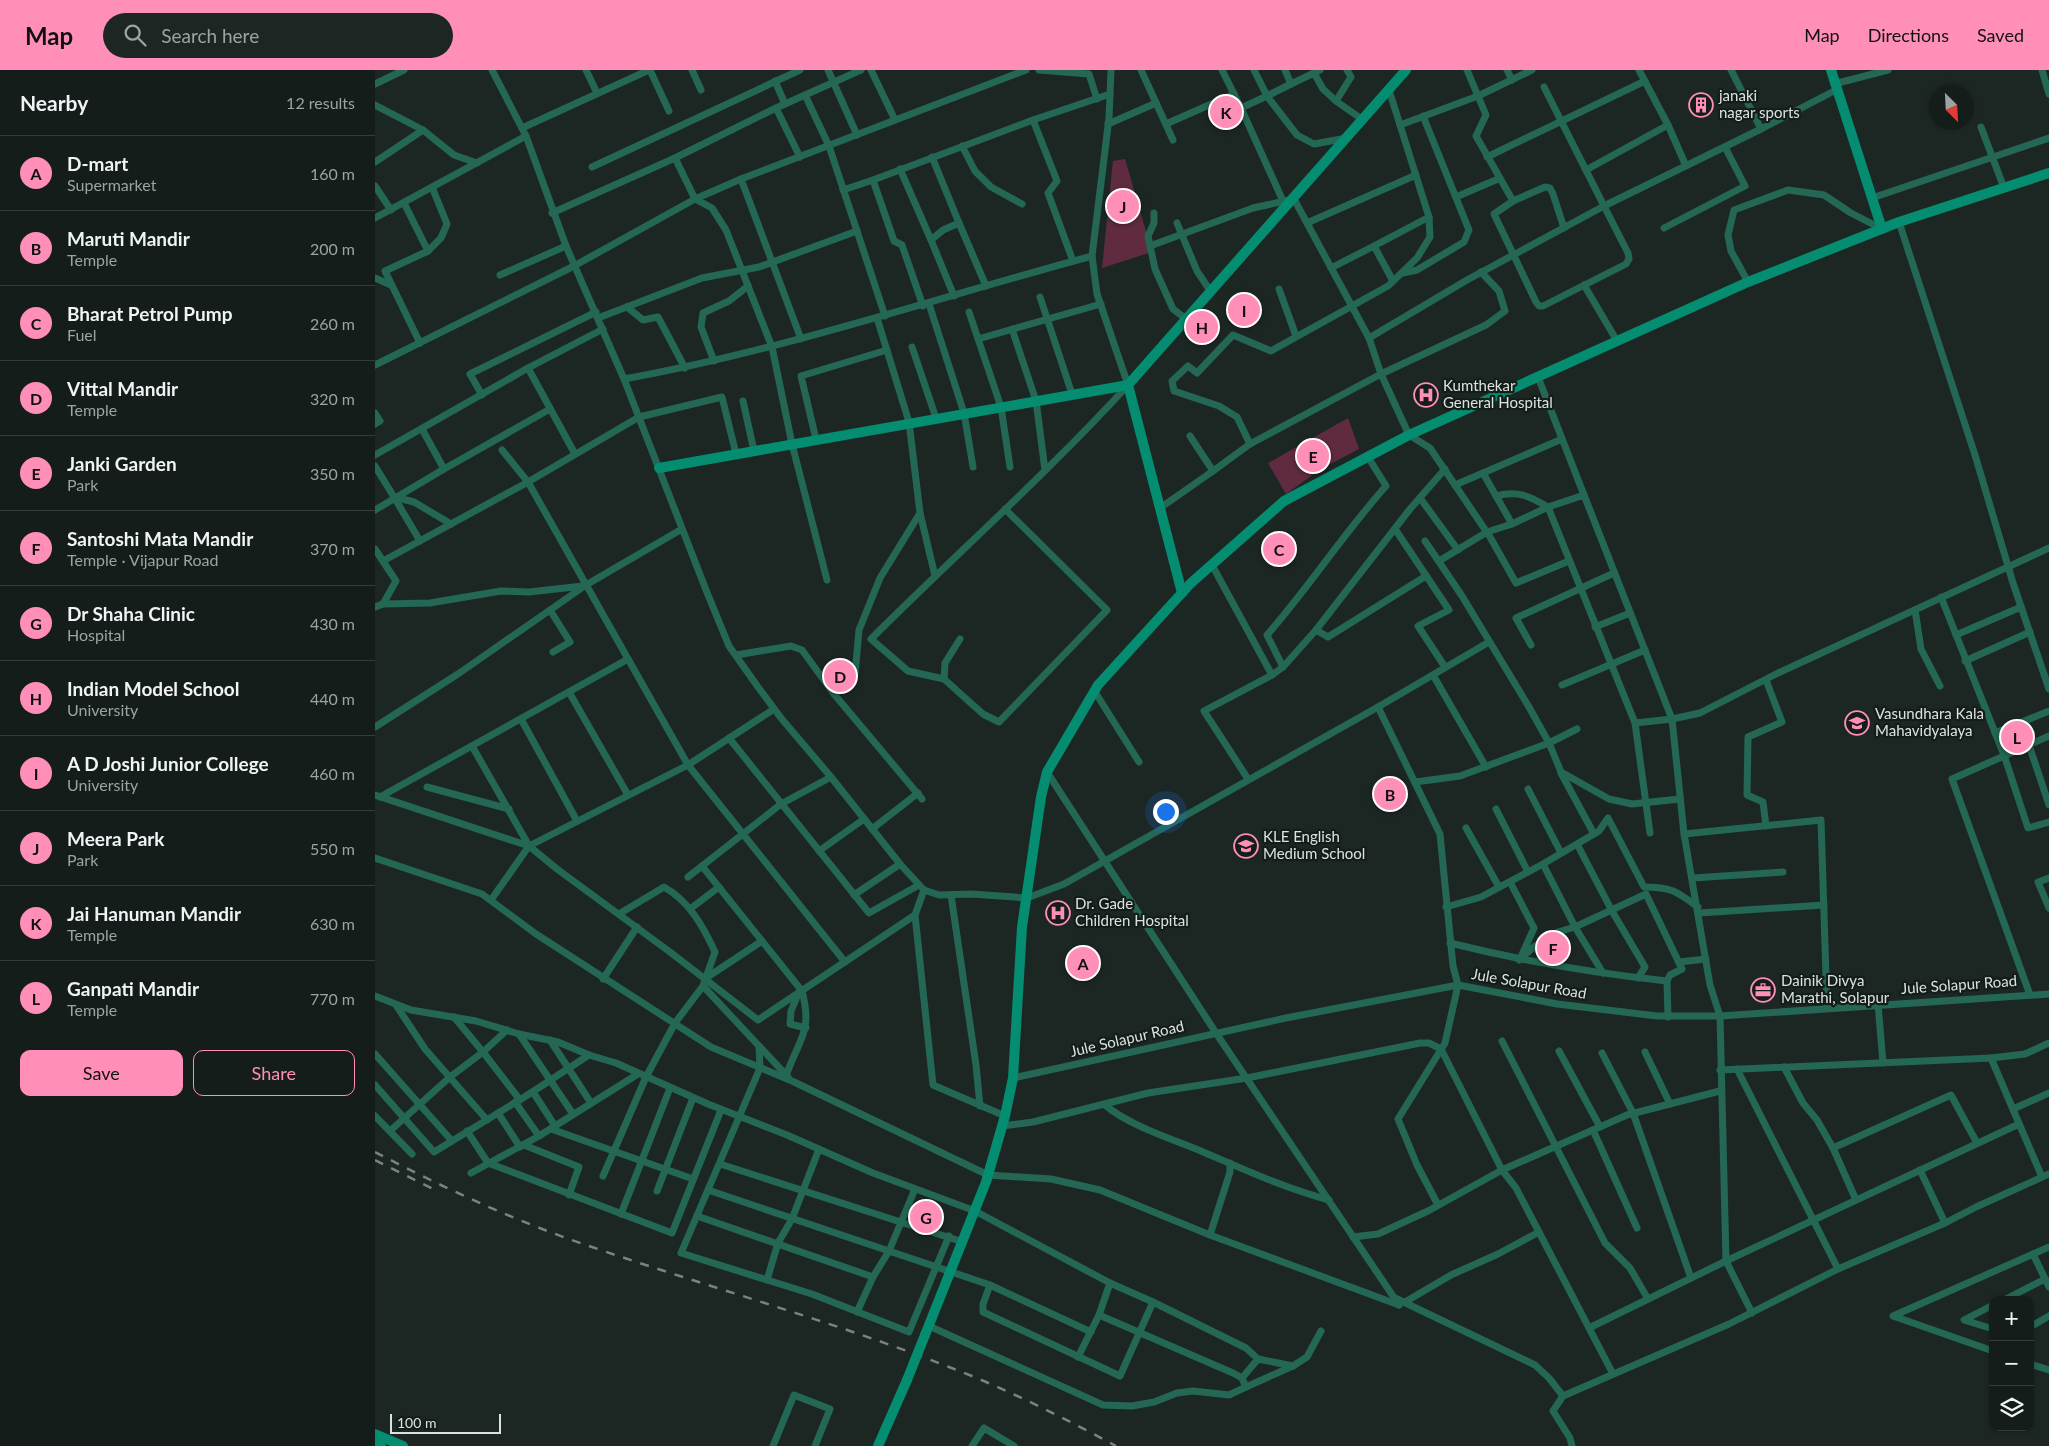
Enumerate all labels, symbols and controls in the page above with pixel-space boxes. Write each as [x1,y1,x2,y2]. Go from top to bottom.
search box [103,13,453,58]
text: Map [25,21,73,50]
icon: search [121,21,149,49]
text: Search here [161,24,259,47]
text: Map [1804,24,1840,46]
text: Directions [1868,24,1949,46]
text: Saved [1977,24,2024,46]
north arrow [1929,85,1974,130]
place label: janaki nagar sports [1718,86,1800,121]
text: Nearby [20,90,88,115]
building icon: janaki nagar sports [1688,92,1714,118]
text: 12 results [286,93,355,112]
pin: K [1210,93,1242,131]
text: D-mart [67,152,128,175]
text: A [30,164,42,183]
text: 160 m [310,164,355,183]
text: Supermarket [67,175,156,194]
pin: J [1107,187,1139,225]
text: Maruti Mandir [67,227,190,250]
text: B [31,239,41,258]
text: 200 m [310,239,355,258]
text: Temple [67,250,117,269]
pin: I [1228,291,1260,329]
text: Bharat Petrol Pump [67,302,233,325]
pin: H [1186,308,1218,346]
text: C [31,314,41,333]
text: 260 m [310,314,355,333]
text: Fuel [67,325,97,344]
place label: Kumthekar General Hospital [1443,376,1553,411]
text: Vittal Mandir [67,377,178,400]
hospital icon: Kumthekar General Hospital [1413,382,1439,408]
text: D [30,389,42,408]
text: 320 m [310,389,355,408]
text: Temple [67,400,117,419]
pin: E [1297,437,1329,475]
text: Janki Garden [67,452,177,475]
text: E [31,464,41,483]
text: 350 m [310,464,355,483]
text: Park [67,475,98,494]
text: Santoshi Mata Mandir [67,527,253,550]
pin: C [1263,530,1295,568]
text: F [31,539,41,558]
text: 370 m [310,539,355,558]
text: Temple · Vijapur Road [67,550,219,569]
text: Dr Shaha Clinic [67,602,195,625]
text: G [30,614,42,633]
text: 430 m [310,614,355,633]
text: Hospital [67,625,125,644]
pin: D [824,657,856,695]
text: Indian Model School [67,677,239,700]
text: H [30,689,42,708]
text: 440 m [310,689,355,708]
text: University [67,700,138,719]
place label: Vasundhara Kala Mahavidyalaya [1875,704,1984,739]
school or university icon: Vasundhara Kala Mahavidyalaya [1844,710,1870,736]
pin: L [2001,718,2033,756]
text: A D Joshi Junior College [67,752,269,775]
text: I [34,764,38,783]
text: 460 m [310,764,355,783]
text: University [67,775,138,794]
pin: B [1374,775,1406,813]
your location [1153,799,1179,825]
text: Meera Park [67,827,165,850]
place label: KLE English Medium School [1263,827,1365,862]
school or university icon: KLE English Medium School [1233,833,1259,859]
text: J [33,839,39,858]
text: 550 m [310,839,355,858]
text: Park [67,850,98,869]
place label: Dr. Gade Children Hospital [1075,894,1189,929]
hospital icon: Dr. Gade Children Hospital [1045,900,1071,926]
text: Jai Hanuman Mandir [67,902,241,925]
text: K [31,914,41,933]
text: 630 m [310,914,355,933]
text: Temple [67,925,117,944]
pin: F [1537,929,1569,967]
pin: A [1067,944,1099,982]
street label: Jule Solapur Road [1470,964,1588,1002]
place label: Dainik Divya Marathi, Solapur [1781,971,1890,1006]
street label: Jule Solapur Road [1900,971,2018,997]
text: Ganpati Mandir [67,977,199,1000]
office icon: Dainik Divya Marathi, Solapur [1750,977,1776,1003]
text: L [32,989,40,1008]
text: 770 m [310,989,355,1008]
text: Temple [67,1000,117,1019]
street label: Jule Solapur Road [1068,1016,1186,1060]
button: Save [20,1050,183,1096]
button: Share [193,1050,355,1096]
pin: G [910,1198,942,1236]
map controls [1989,1296,2034,1431]
button: + [1989,1296,2034,1341]
button: − [1989,1341,2034,1386]
button: layers [1989,1386,2034,1431]
scale bar [390,1411,501,1434]
text: 100 m [397,1414,436,1431]

